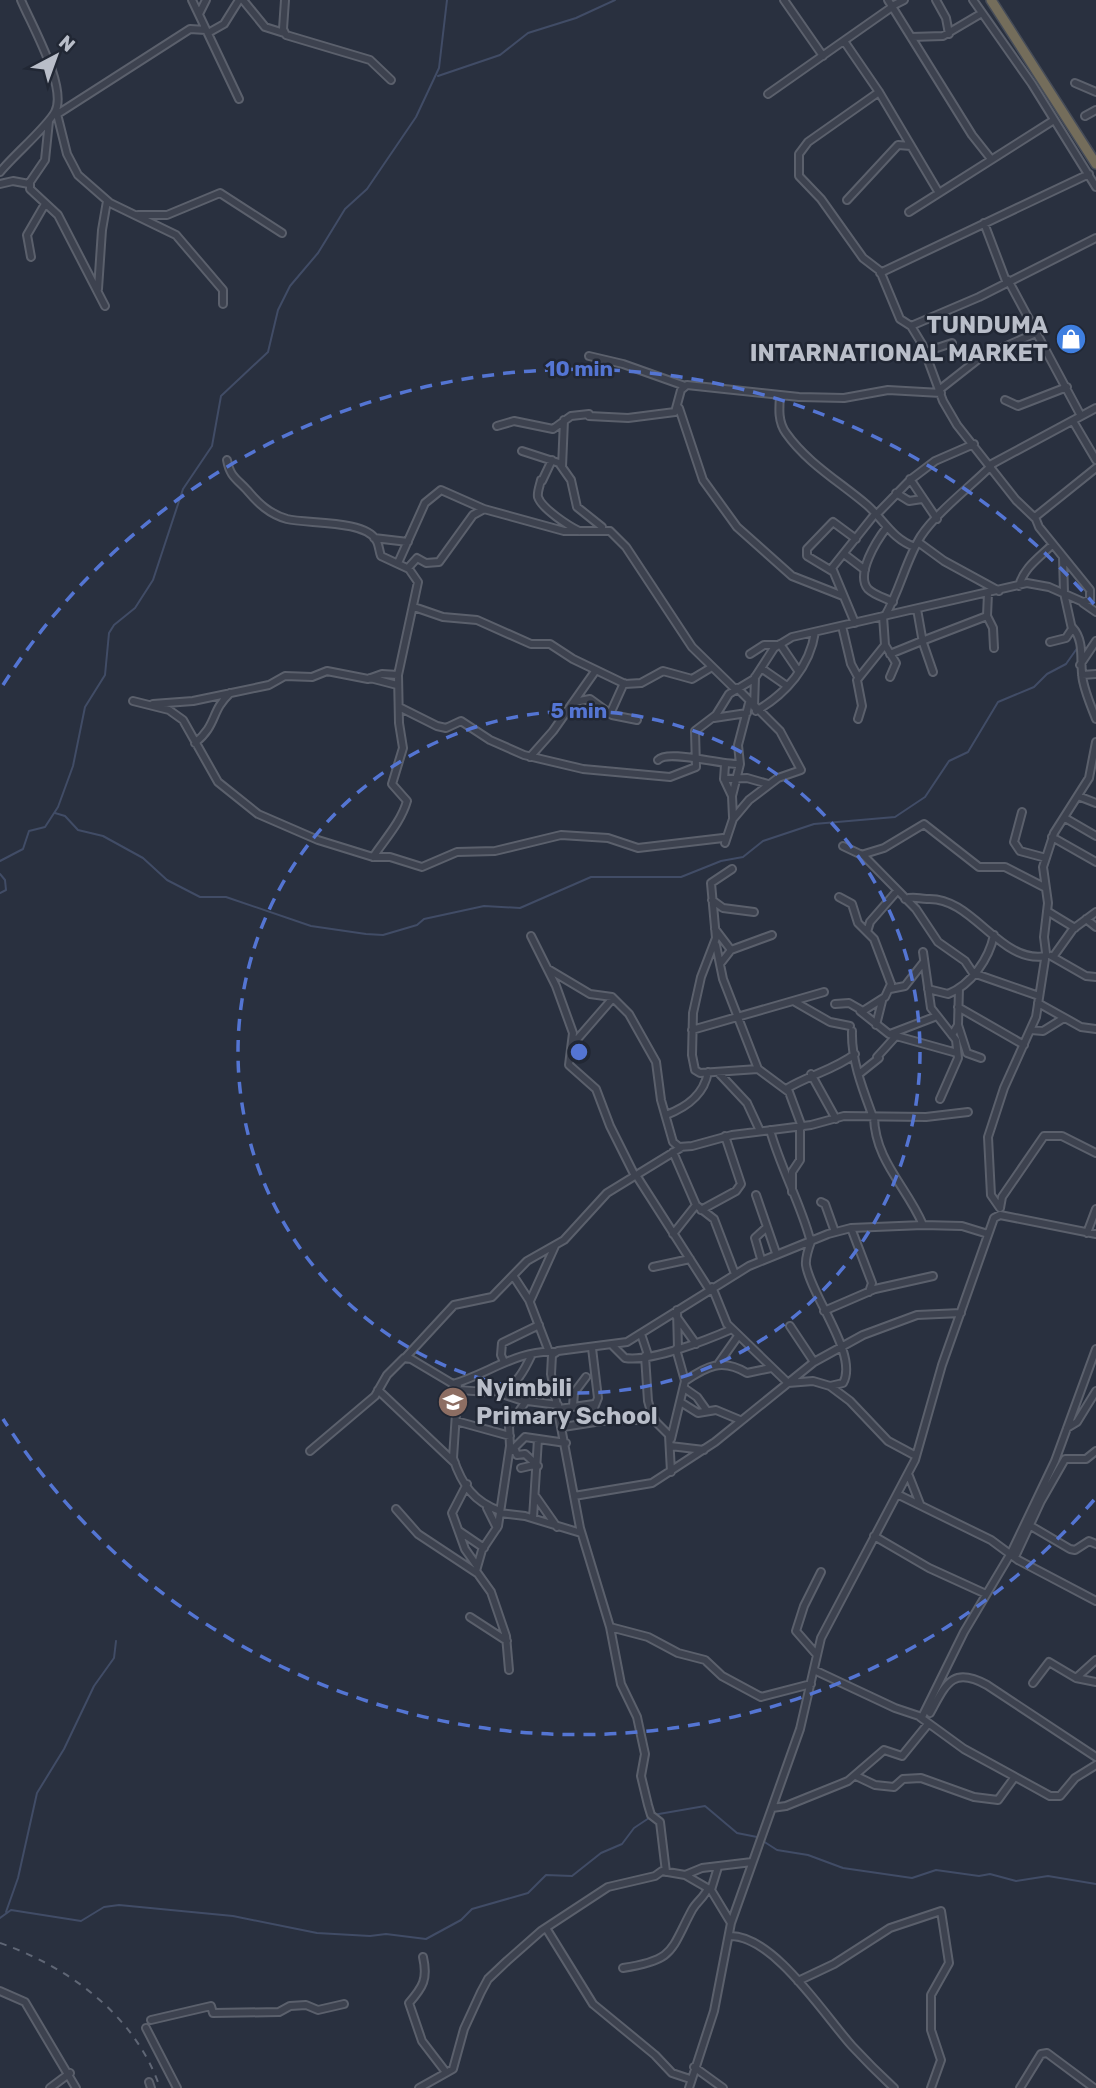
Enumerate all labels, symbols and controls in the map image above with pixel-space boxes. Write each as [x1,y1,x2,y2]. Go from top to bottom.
north arrow [21,21,91,91]
text: N [54,30,80,57]
place label: TUNDUMA INTARNATIONAL MARKET [750,311,1048,367]
shop icon: TUNDUMA INTARNATIONAL MARKET [1054,322,1088,356]
text: 10 min [545,356,613,381]
text: 5 min [551,698,607,723]
centre of rings [567,1040,591,1064]
place label: Nyimbili Primary School [476,1374,658,1430]
school or university icon: Nyimbili Primary School [436,1385,470,1419]

